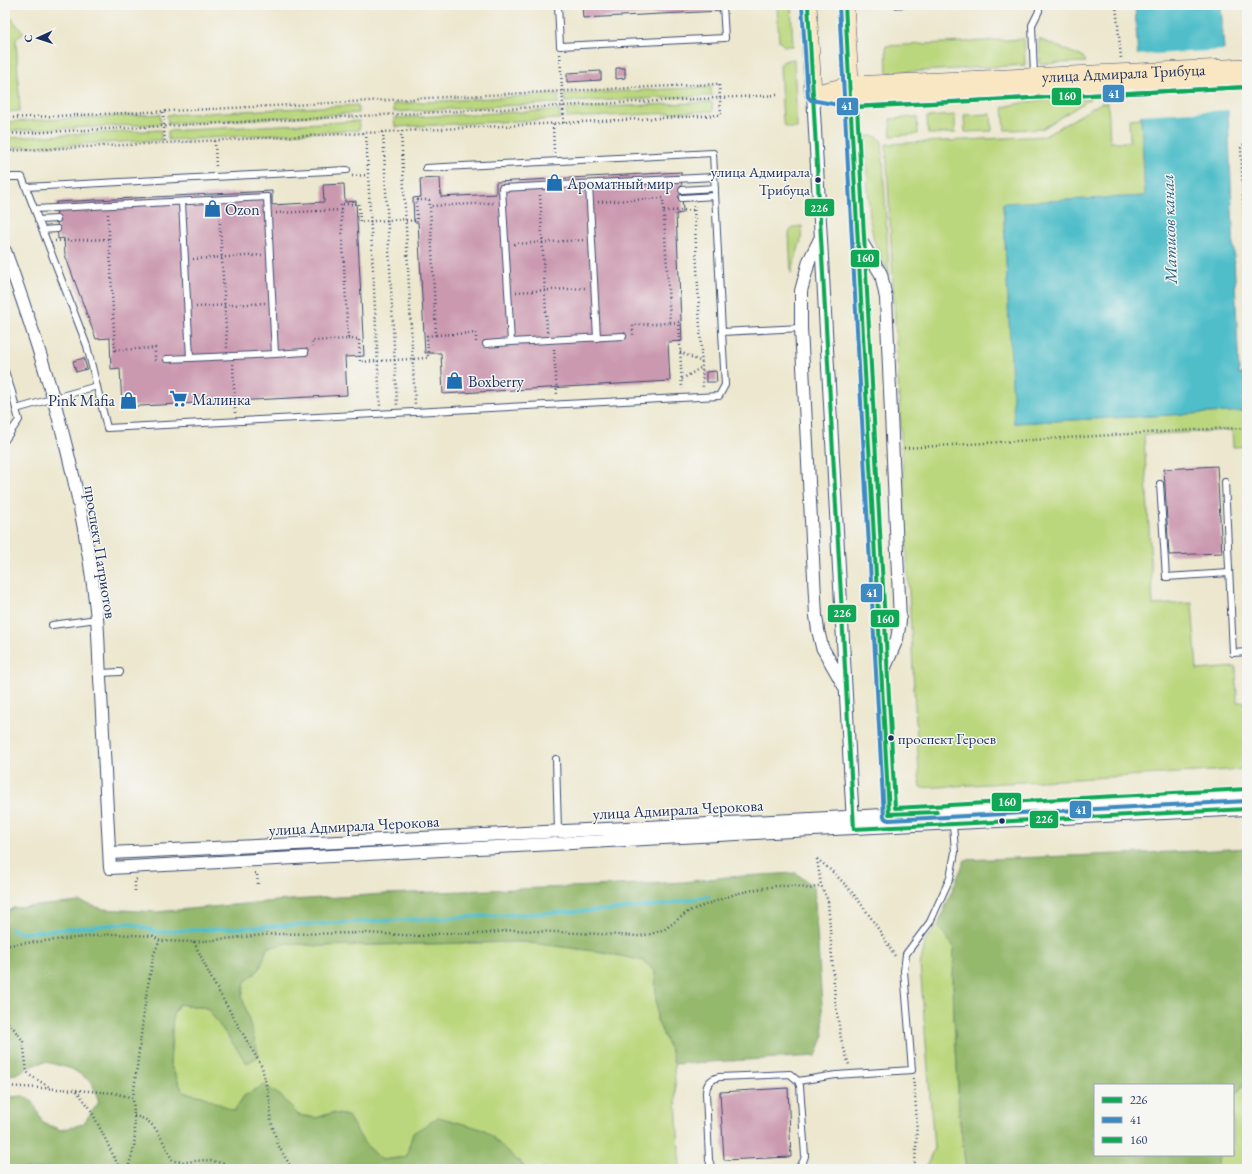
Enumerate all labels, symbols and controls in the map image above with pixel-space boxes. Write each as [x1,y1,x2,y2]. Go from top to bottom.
north arrow [18,18,58,58]
text: С [21,34,35,43]
street label: улица Адмирала Трибуца [1041,59,1207,87]
line badge: 41 [1102,84,1125,103]
line badge: 160 [1051,87,1082,106]
text: 41 [1108,87,1120,101]
text: 160 [1058,89,1076,103]
line badge: 41 [836,97,859,116]
text: 41 [841,99,853,113]
place label: улица Адмирала Трибуца [711,162,810,199]
shop icon: Ароматный мир [544,173,564,193]
place label: Ароматный мир [566,173,674,194]
water label: Матисов канал [1156,174,1182,285]
marker: улица Адмирала Трибуца [813,175,823,185]
line badge: 226 [804,198,835,217]
shop icon: Ozon [202,199,222,219]
place label: Ozon [225,199,260,220]
text: 226 [810,201,828,215]
line badge: 160 [850,249,880,268]
text: 160 [856,251,874,265]
shop icon: Boxberry [445,371,465,391]
place label: Boxberry [468,371,525,392]
supermarket icon: Малинка [169,389,189,409]
place label: Малинка [192,389,251,410]
place label: Pink Mafia [48,390,116,411]
shop icon: Pink Mafia [118,390,138,410]
street label: проспект Патриотов [80,484,121,620]
line badge: 41 [860,583,883,603]
text: 41 [866,586,878,600]
line badge: 226 [827,604,857,623]
text: 226 [833,606,851,620]
line badge: 160 [870,609,900,628]
text: 160 [876,612,894,626]
place label: проспект Героев [898,729,996,748]
marker: проспект Героев [886,733,896,743]
line badge: 160 [991,792,1022,812]
street label: улица Адмирала Черокова [592,795,764,824]
text: 160 [998,795,1016,809]
line badge: 41 [1069,800,1092,819]
text: 41 [1075,803,1087,817]
line badge: 226 [1029,810,1059,829]
street label: улица Адмирала Черокова [268,811,440,840]
text: 226 [1035,812,1053,826]
unlabelled marker [997,816,1007,826]
legend [1094,1084,1234,1156]
text: 226 [1130,1092,1148,1108]
text: 41 [1130,1112,1142,1128]
text: 160 [1130,1132,1148,1148]

